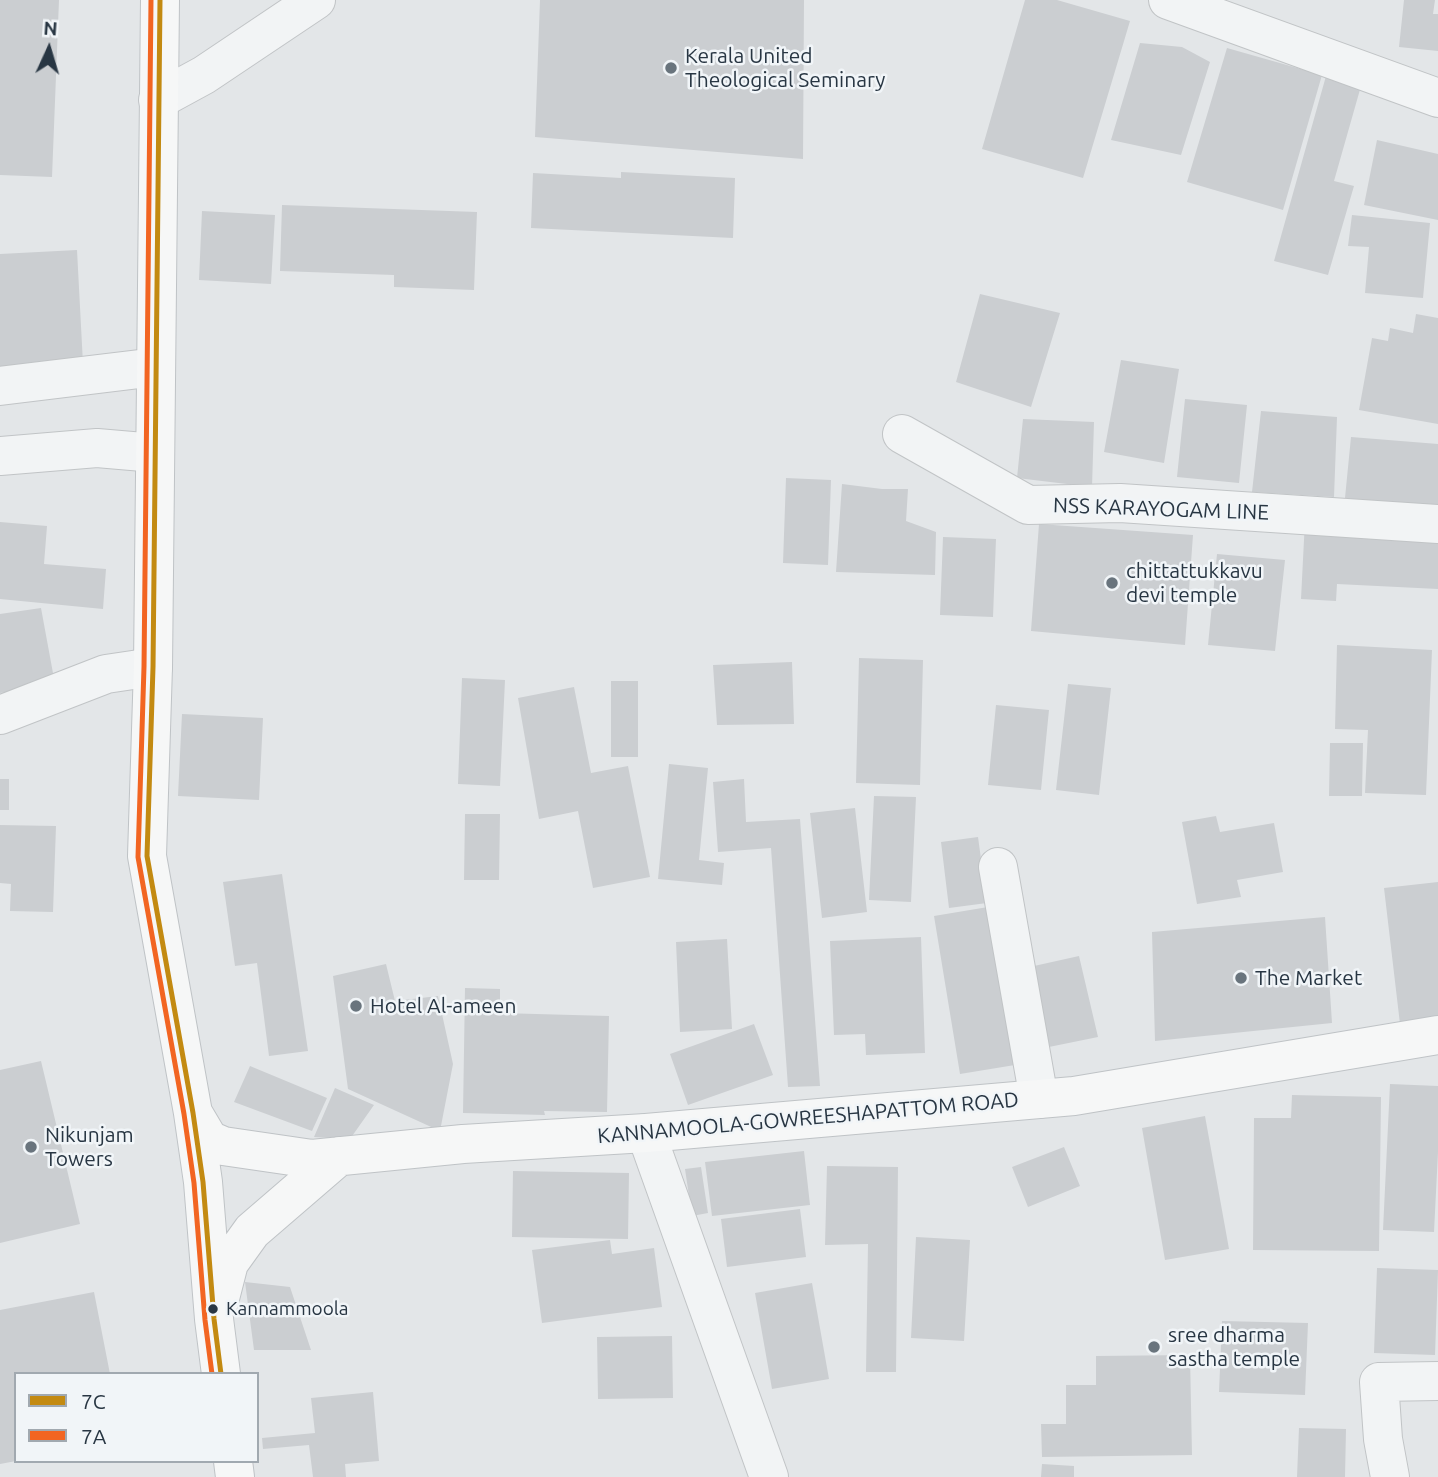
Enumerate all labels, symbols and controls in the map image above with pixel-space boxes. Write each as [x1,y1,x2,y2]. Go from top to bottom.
north arrow [14,14,84,84]
text: N [43,17,58,40]
place label: Kerala United Theological Seminary [685,43,885,93]
marker: Kerala United Theological Seminary [663,60,679,76]
street label: NSS KARAYOGAM LINE [1053,493,1269,525]
place label: chittattukkavu devi temple [1126,558,1263,608]
marker: chittattukkavu devi temple [1104,575,1120,591]
place label: The Market [1255,965,1362,991]
marker: The Market [1233,970,1249,986]
place label: Hotel Al-ameen [370,993,516,1019]
marker: Hotel Al-ameen [348,998,364,1014]
street label: KANNAMOOLA-GOWREESHAPATTOM ROAD [596,1087,1020,1149]
place label: Nikunjam Towers [45,1122,134,1172]
marker: Nikunjam Towers [23,1139,39,1155]
place label: Kannammoola [226,1298,349,1320]
marker: Kannammoola [206,1302,220,1316]
place label: sree dharma sastha temple [1168,1322,1300,1372]
marker: sree dharma sastha temple [1146,1339,1162,1355]
legend [14,1372,259,1463]
text: 7C [81,1389,106,1413]
text: 7A [81,1424,107,1448]

